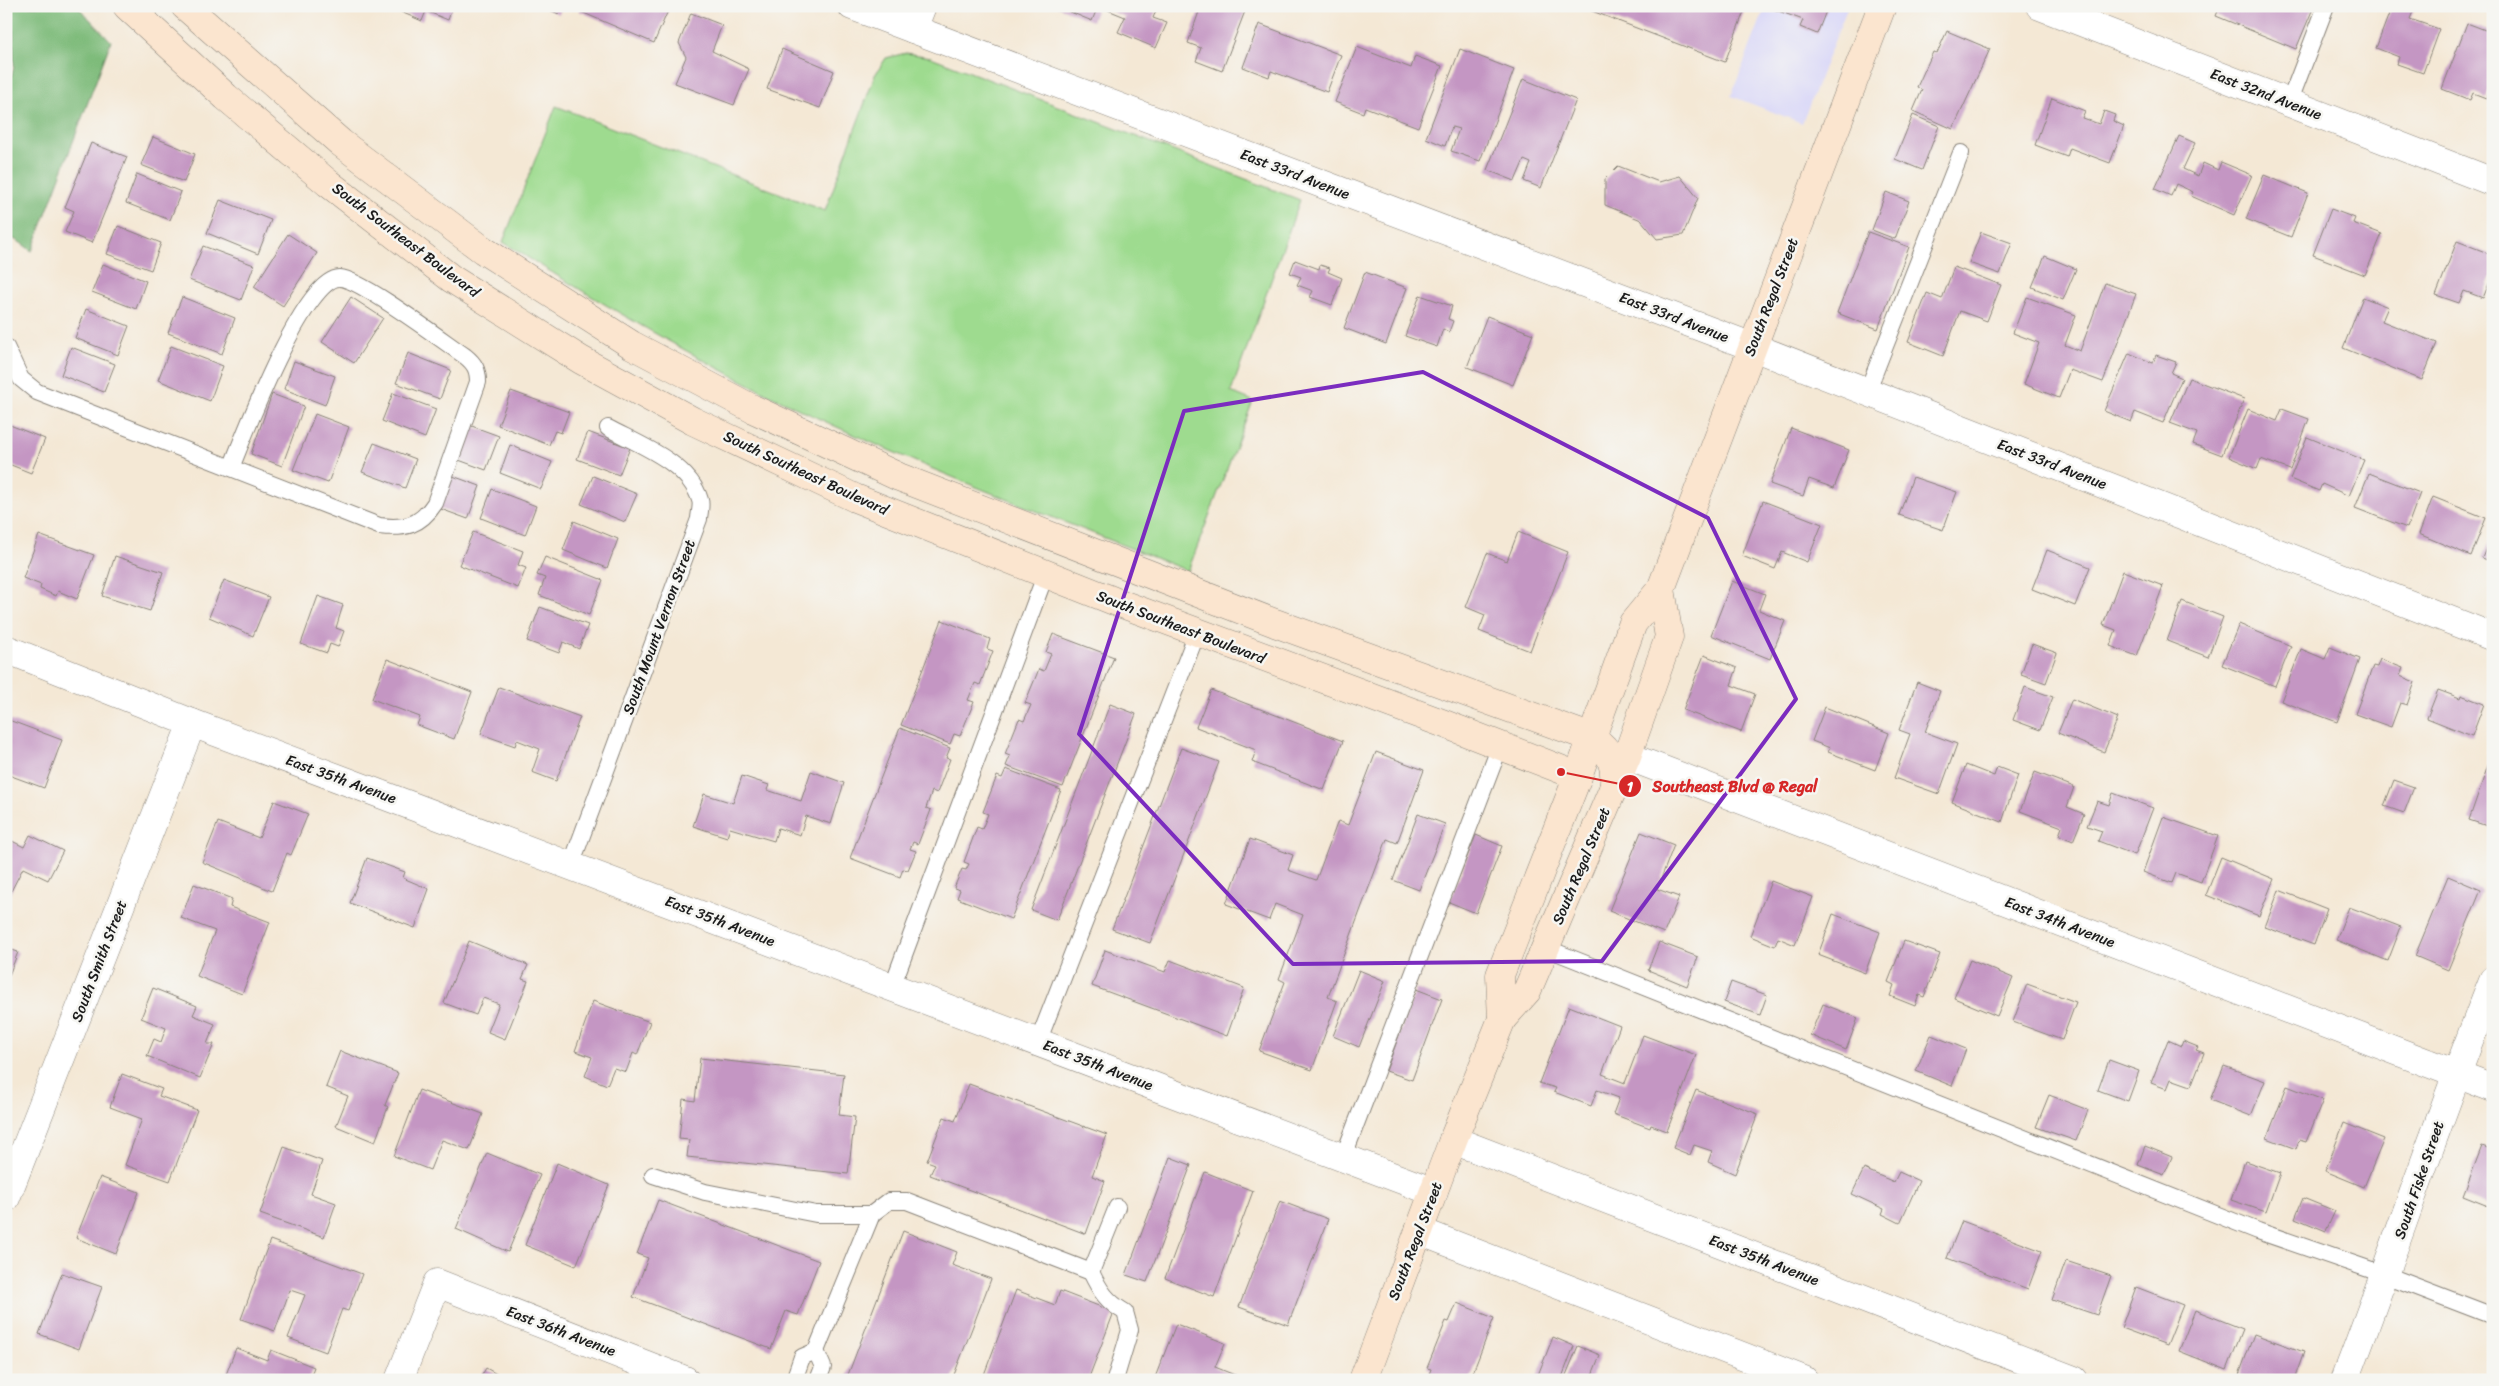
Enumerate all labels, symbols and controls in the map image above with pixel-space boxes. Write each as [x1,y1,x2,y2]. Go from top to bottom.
street label: East 32nd Avenue [2206,61,2326,127]
street label: East 33rd Avenue [1236,141,1354,207]
street label: South Southeast Boulevard [327,176,486,305]
street label: South Regal Street [1736,233,1806,360]
street label: East 33rd Avenue [1615,284,1733,350]
street label: South Southeast Boulevard [719,423,894,523]
street label: East 33rd Avenue [1993,431,2111,497]
street label: South Mount Vernon Street [615,535,703,718]
street label: South Southeast Boulevard [1093,583,1270,672]
street label: East 35th Avenue [282,747,400,811]
callout: Southeast Blvd @ Regal [1617,771,1828,802]
text: Southeast Blvd @ Regal [1651,772,1819,801]
text: 1 [1627,774,1634,800]
street label: South Regal Street [1545,803,1618,929]
street label: East 35th Avenue [661,888,779,954]
street label: East 34th Avenue [2001,889,2119,955]
street label: South Smith Street [64,896,134,1026]
street label: East 35th Avenue [1039,1032,1157,1098]
street label: South Fiske Street [2387,1117,2452,1243]
street label: South Regal Street [1380,1177,1450,1304]
street label: East 35th Avenue [1705,1227,1823,1293]
street label: East 36th Avenue [502,1298,620,1364]

